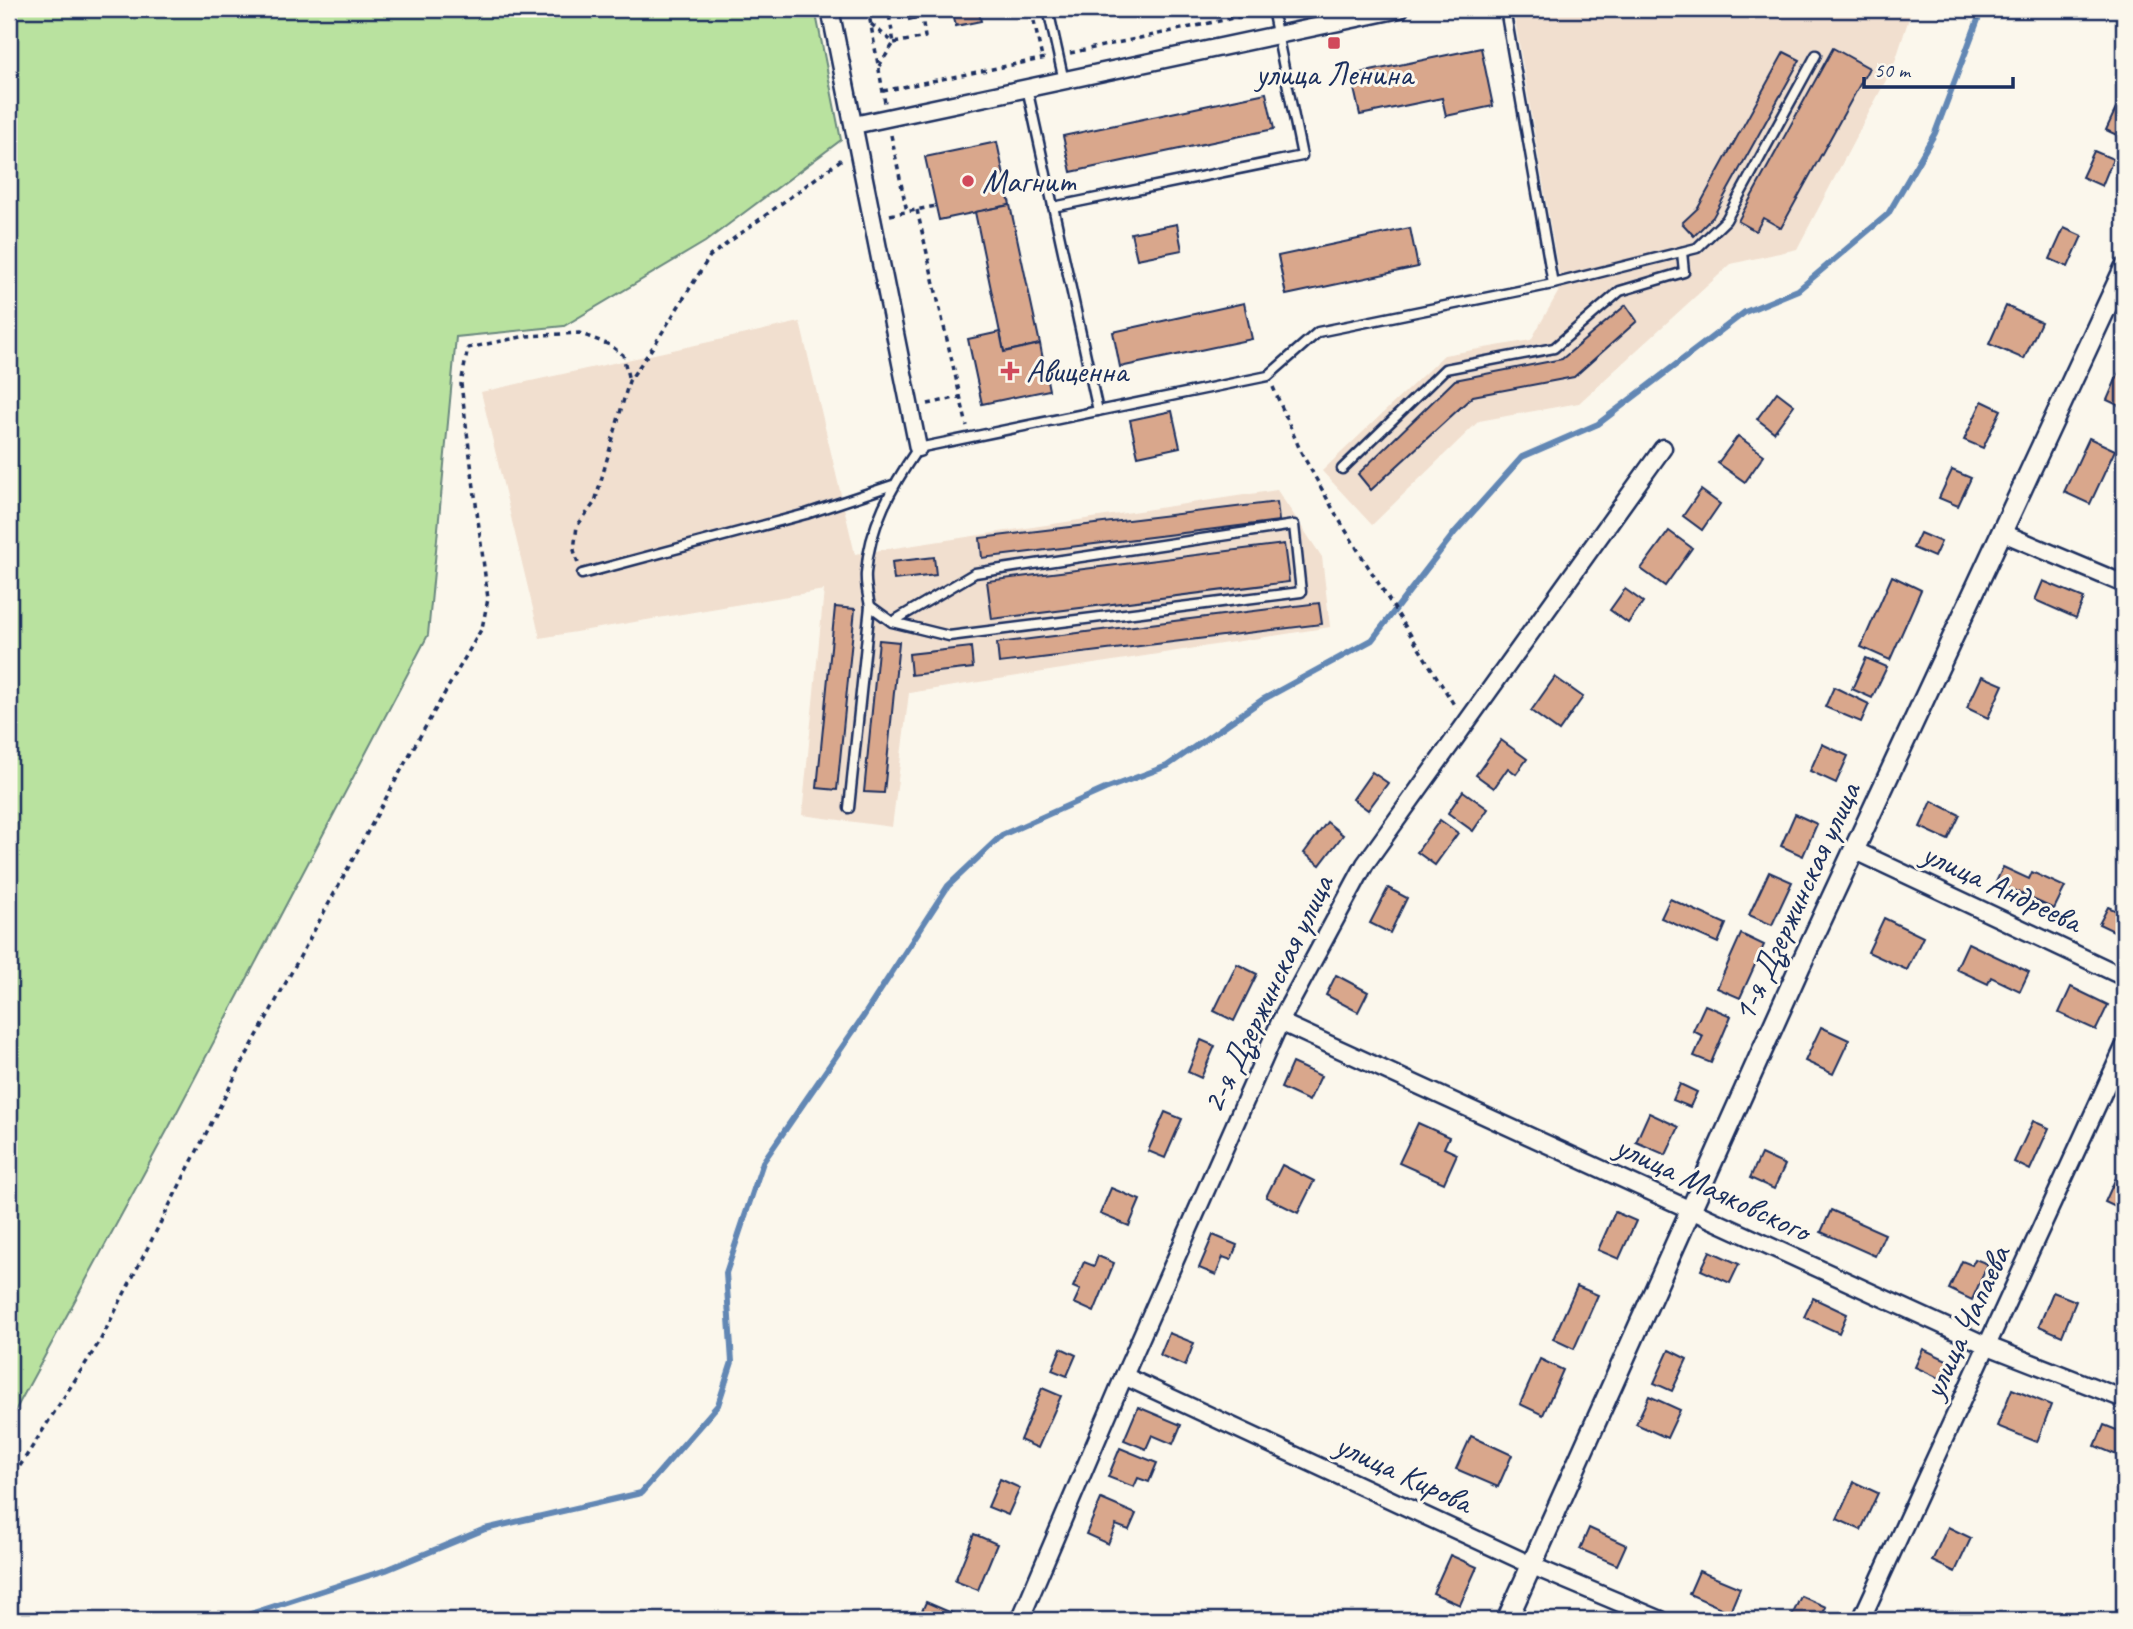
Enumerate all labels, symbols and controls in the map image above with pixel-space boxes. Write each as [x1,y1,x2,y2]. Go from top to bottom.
marker: улица Ленина [1326,35,1342,51]
scale bar [1864,46,2012,90]
place label: улица Ленина [1254,53,1415,95]
text: 50 m [1874,57,1912,83]
place label: Магнит [982,160,1077,202]
marker: Магнит [960,173,976,189]
place label: Авиценна [1026,350,1130,392]
marker: Авиценна [1000,361,1020,381]
street label: 1-я Дзержинская улица [1722,774,1871,1028]
street label: улица Андреева [1914,831,2090,943]
street label: 2-я Дзержинская улица [1191,867,1343,1120]
street label: улица Маяковского [1607,1124,1820,1253]
street label: улица Чапаева [1912,1237,2021,1407]
street label: улица Кирова [1327,1422,1481,1524]

